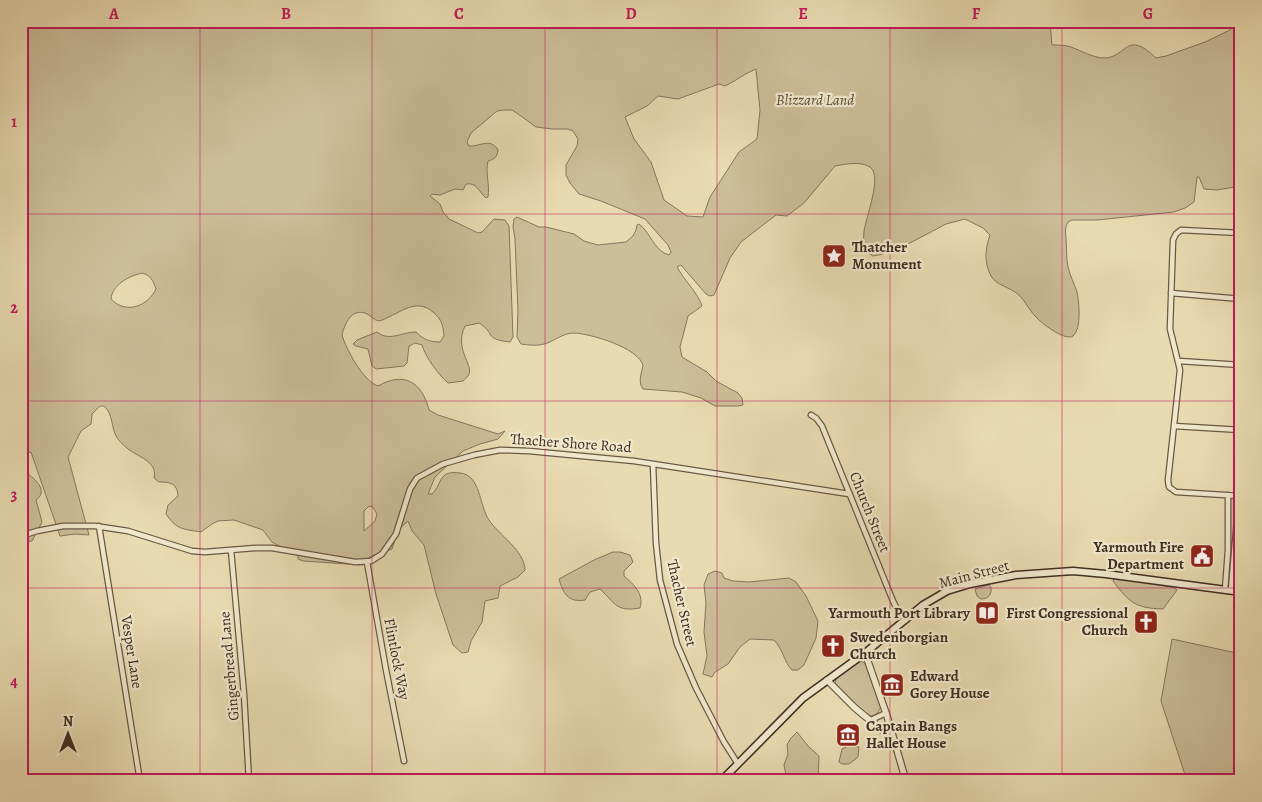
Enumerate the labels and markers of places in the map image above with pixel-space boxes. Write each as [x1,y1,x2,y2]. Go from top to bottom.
place label: Thatcher Monument [852,237,922,274]
place icon: Thatcher Monument [821,243,847,269]
place label: Yarmouth Fire Department [1092,537,1184,574]
public building icon: Yarmouth Fire Department [1189,543,1215,569]
library icon: Yarmouth Port Library [974,600,1000,626]
place label: Yarmouth Port Library [827,603,971,623]
place label: First Congressional Church [1006,603,1128,640]
church icon: First Congressional Church [1133,609,1159,635]
place label: Swedenborgian Church [850,627,949,664]
church icon: Swedenborgian Church [820,633,846,659]
place label: Edward Gorey House [910,666,990,703]
museum icon: Edward Gorey House [879,672,905,698]
place label: Captain Bangs Hallet House [866,716,957,753]
museum icon: Captain Bangs Hallet House [835,722,861,748]

